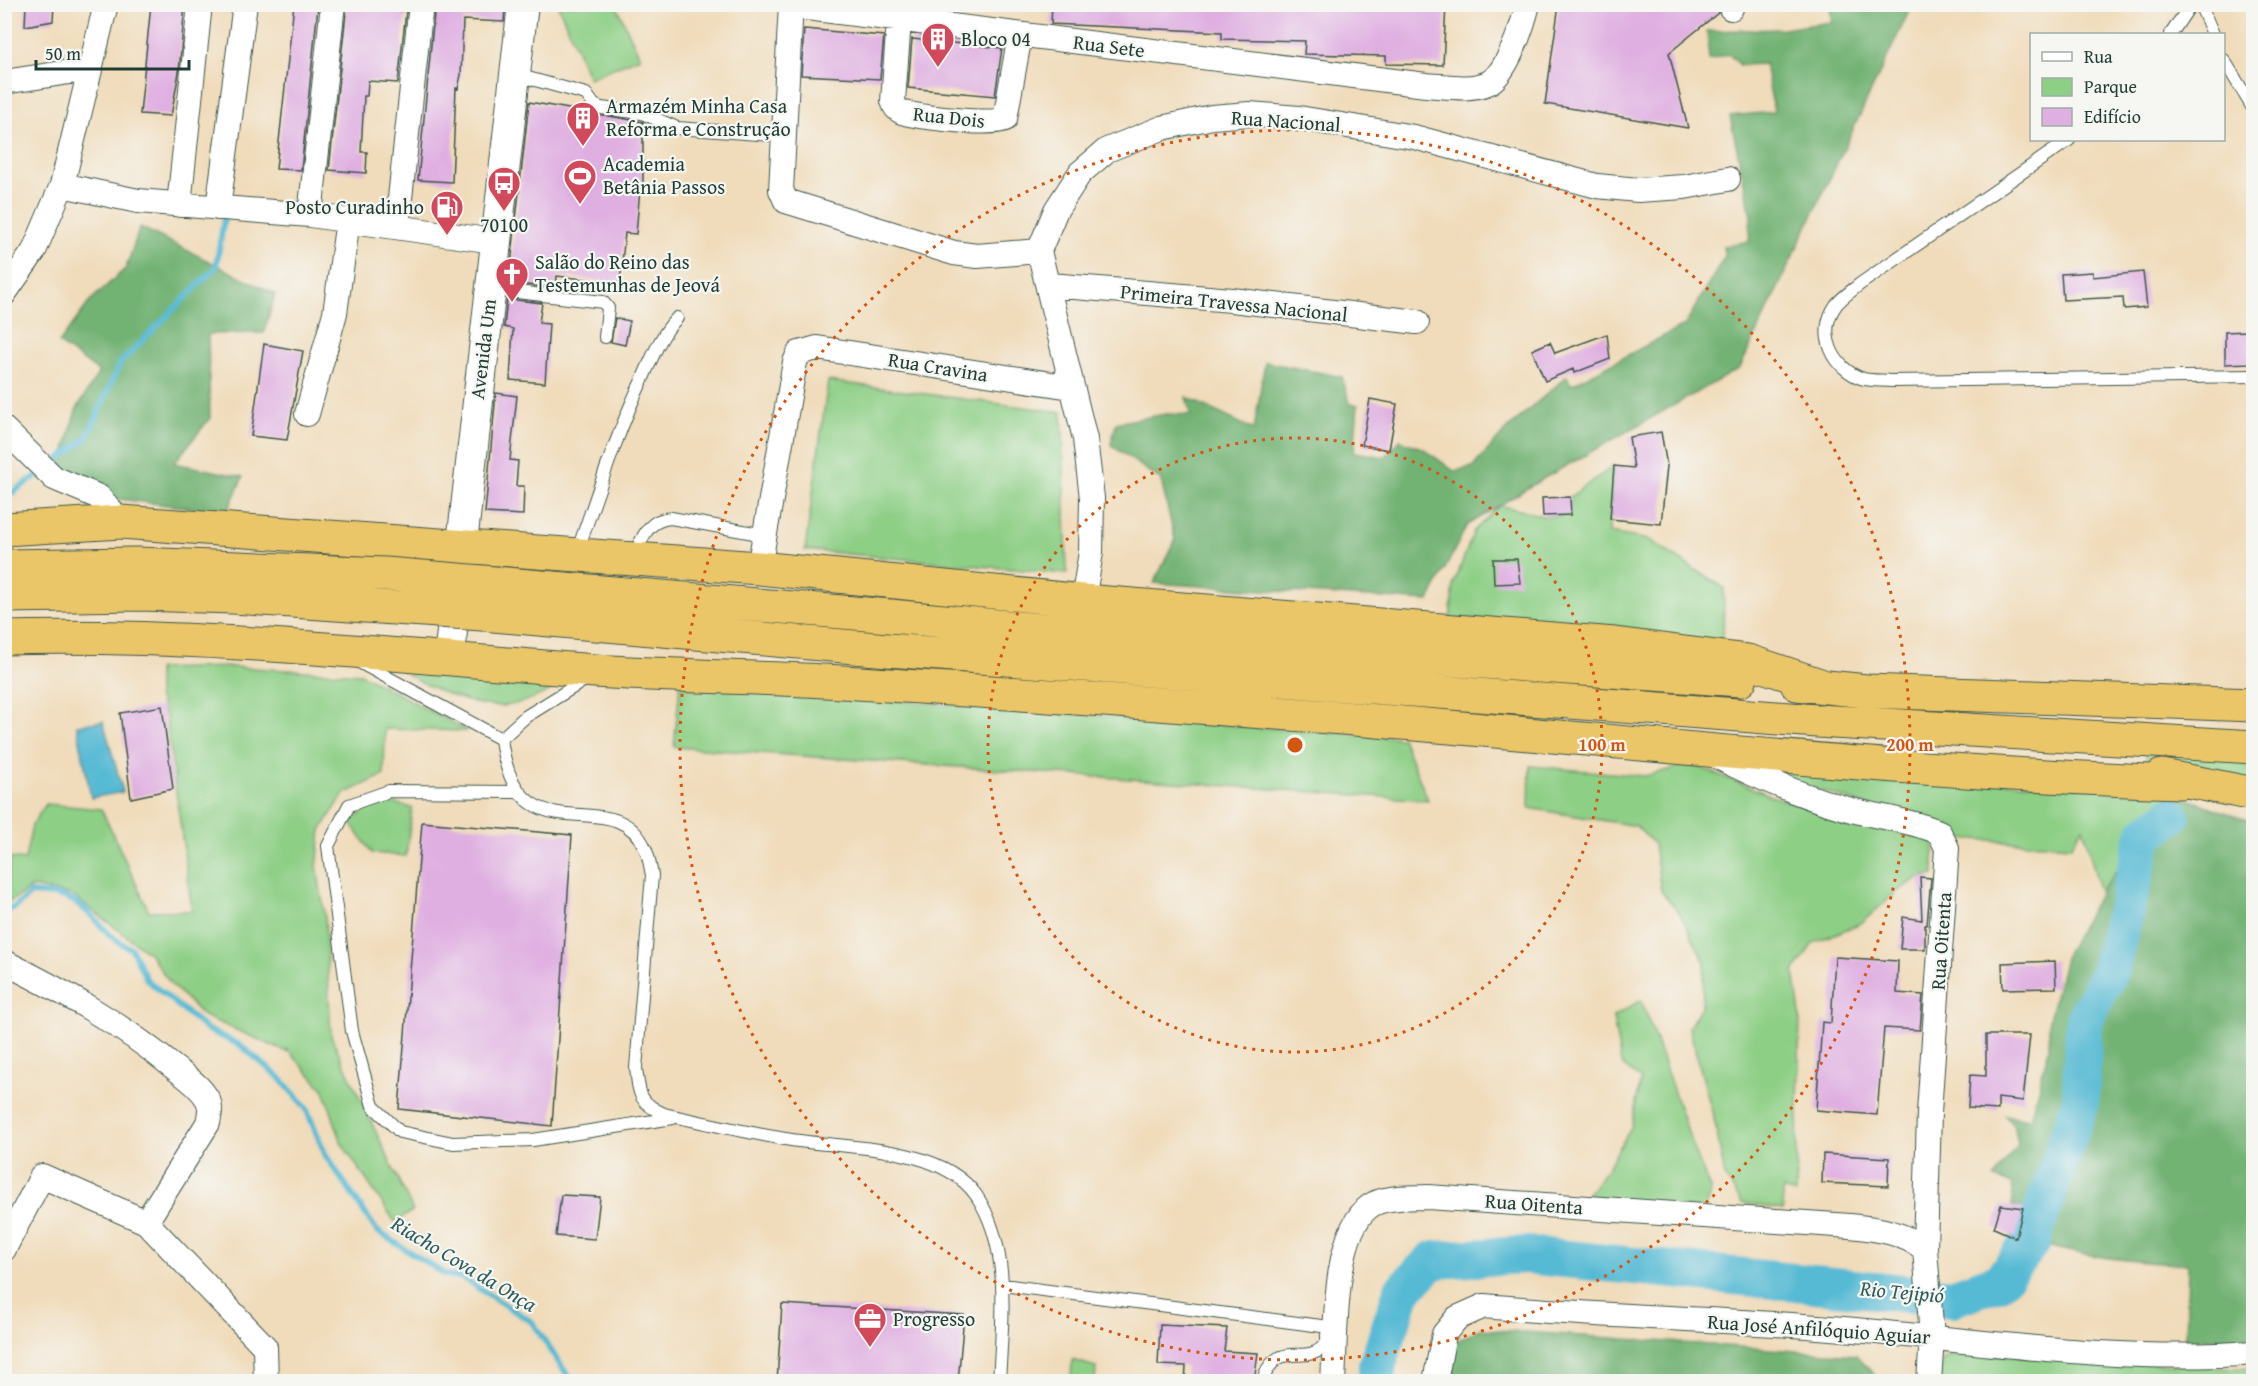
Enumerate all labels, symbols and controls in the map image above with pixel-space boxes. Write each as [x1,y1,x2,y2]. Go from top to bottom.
building icon: Bloco 04 [920,21,956,68]
place label: Bloco 04 [961,24,1031,53]
street label: Rua Sete [1072,27,1146,64]
scale bar [36,33,189,71]
legend [2030,33,2225,141]
text: 50 m [45,40,81,67]
text: Rua [2084,43,2113,70]
text: Parque [2084,73,2137,100]
place label: Armazém Minha Casa Reforma e Construção [606,91,791,143]
street label: Rua Dois [912,98,986,135]
building icon: Armazém Minha Casa Reforma e Construção [565,100,601,147]
street label: Rua Nacional [1230,102,1342,139]
text: Edifício [2084,103,2141,130]
place label: Academia Betânia Passos [603,149,725,201]
sports icon: Academia Betânia Passos [562,158,598,205]
bus stop icon: 70100 [486,165,522,212]
fuel station icon: Posto Curadinho [429,189,465,236]
place label: Posto Curadinho [285,192,424,221]
place label: 70100 [480,210,528,239]
place label: Salão do Reino das Testemunhas de Jeová [535,247,721,299]
church icon: Salão do Reino das Testemunhas de Jeová [494,256,530,303]
street label: Primeira Travessa Nacional [1119,276,1350,329]
street label: Avenida Um [462,296,503,401]
street label: Rua Cravina [886,344,991,389]
text: 100 m [1578,731,1626,758]
text: 200 m [1886,731,1934,758]
centre of rings [1285,735,1305,755]
street label: Rua Oitenta [1923,890,1958,991]
street label: Rua Oitenta [1484,1186,1585,1221]
water label: Riacho Cova da Onça [385,1207,543,1319]
water label: Rio Tejipió [1858,1272,1945,1311]
office icon: Progresso [852,1301,888,1348]
place label: Progresso [893,1304,975,1333]
street label: Rua José Anfilóquio Aguiar [1707,1306,1931,1351]

